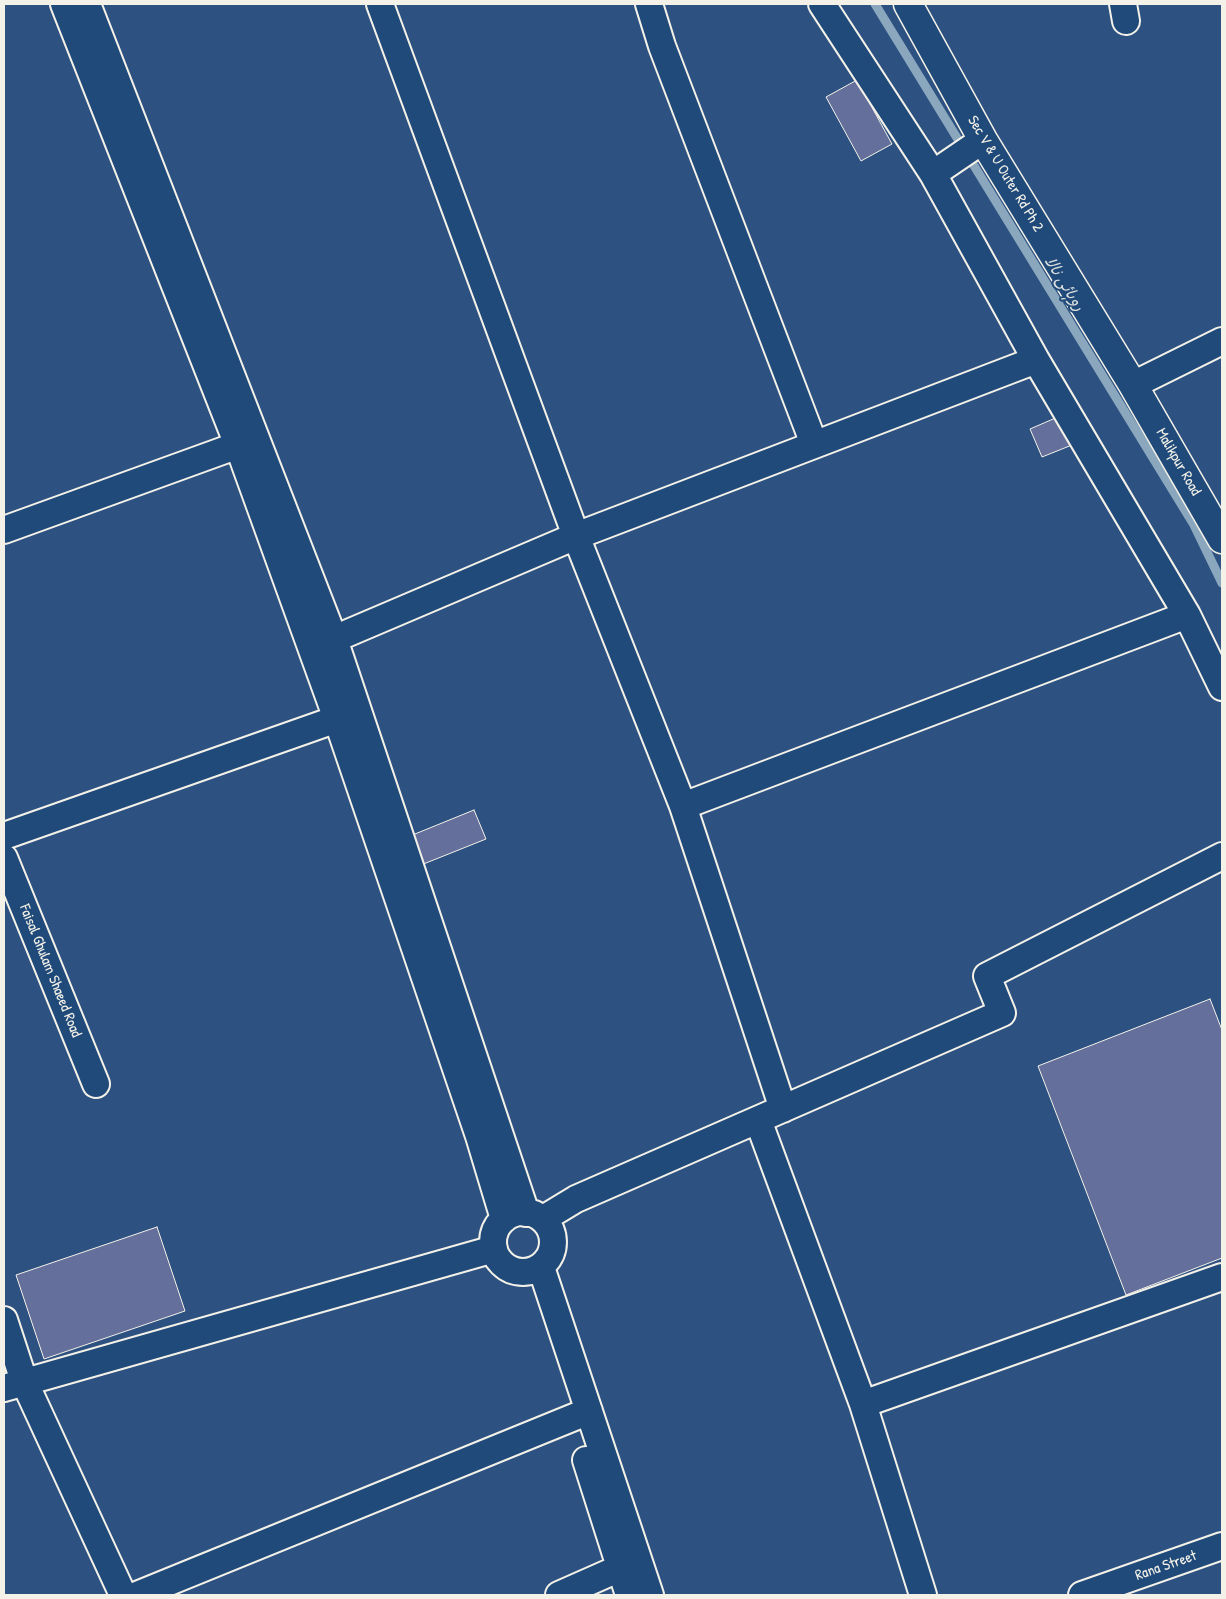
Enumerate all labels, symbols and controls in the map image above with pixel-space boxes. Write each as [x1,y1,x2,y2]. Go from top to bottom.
street label: Sec V & U Outer Rd Ph 2 [963,113,1047,235]
water label: روہائی نالا [1040,253,1088,315]
street label: Malikpur Road [1152,425,1204,499]
street label: Faisal Ghulam Shaeed Road [15,902,85,1040]
street label: Rana Street [1133,1547,1199,1585]

